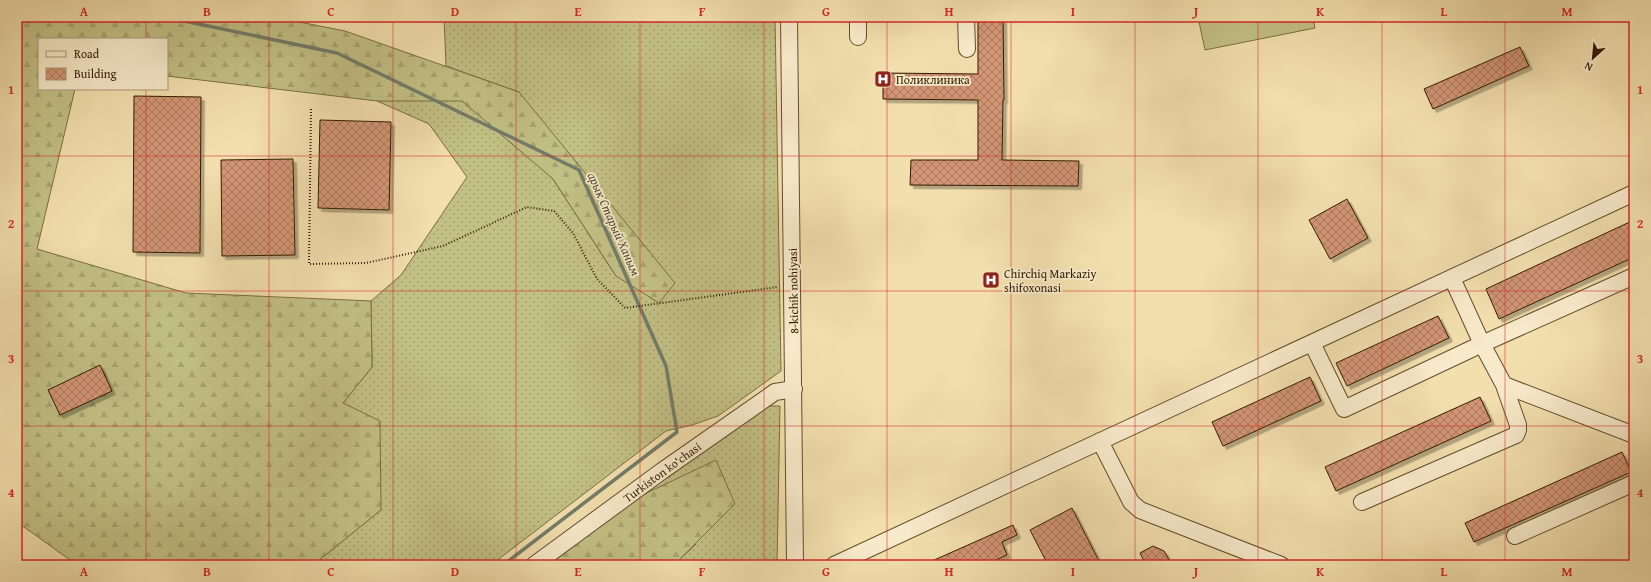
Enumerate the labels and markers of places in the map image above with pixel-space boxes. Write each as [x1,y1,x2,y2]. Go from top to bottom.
hospital icon: Поликлиника [873,69,893,89]
place label: Поликлиника [896,71,970,88]
place label: Chirchiq Markaziy shifoxonasi [1004,265,1096,296]
hospital icon: Chirchiq Markaziy shifoxonasi [981,270,1001,290]

